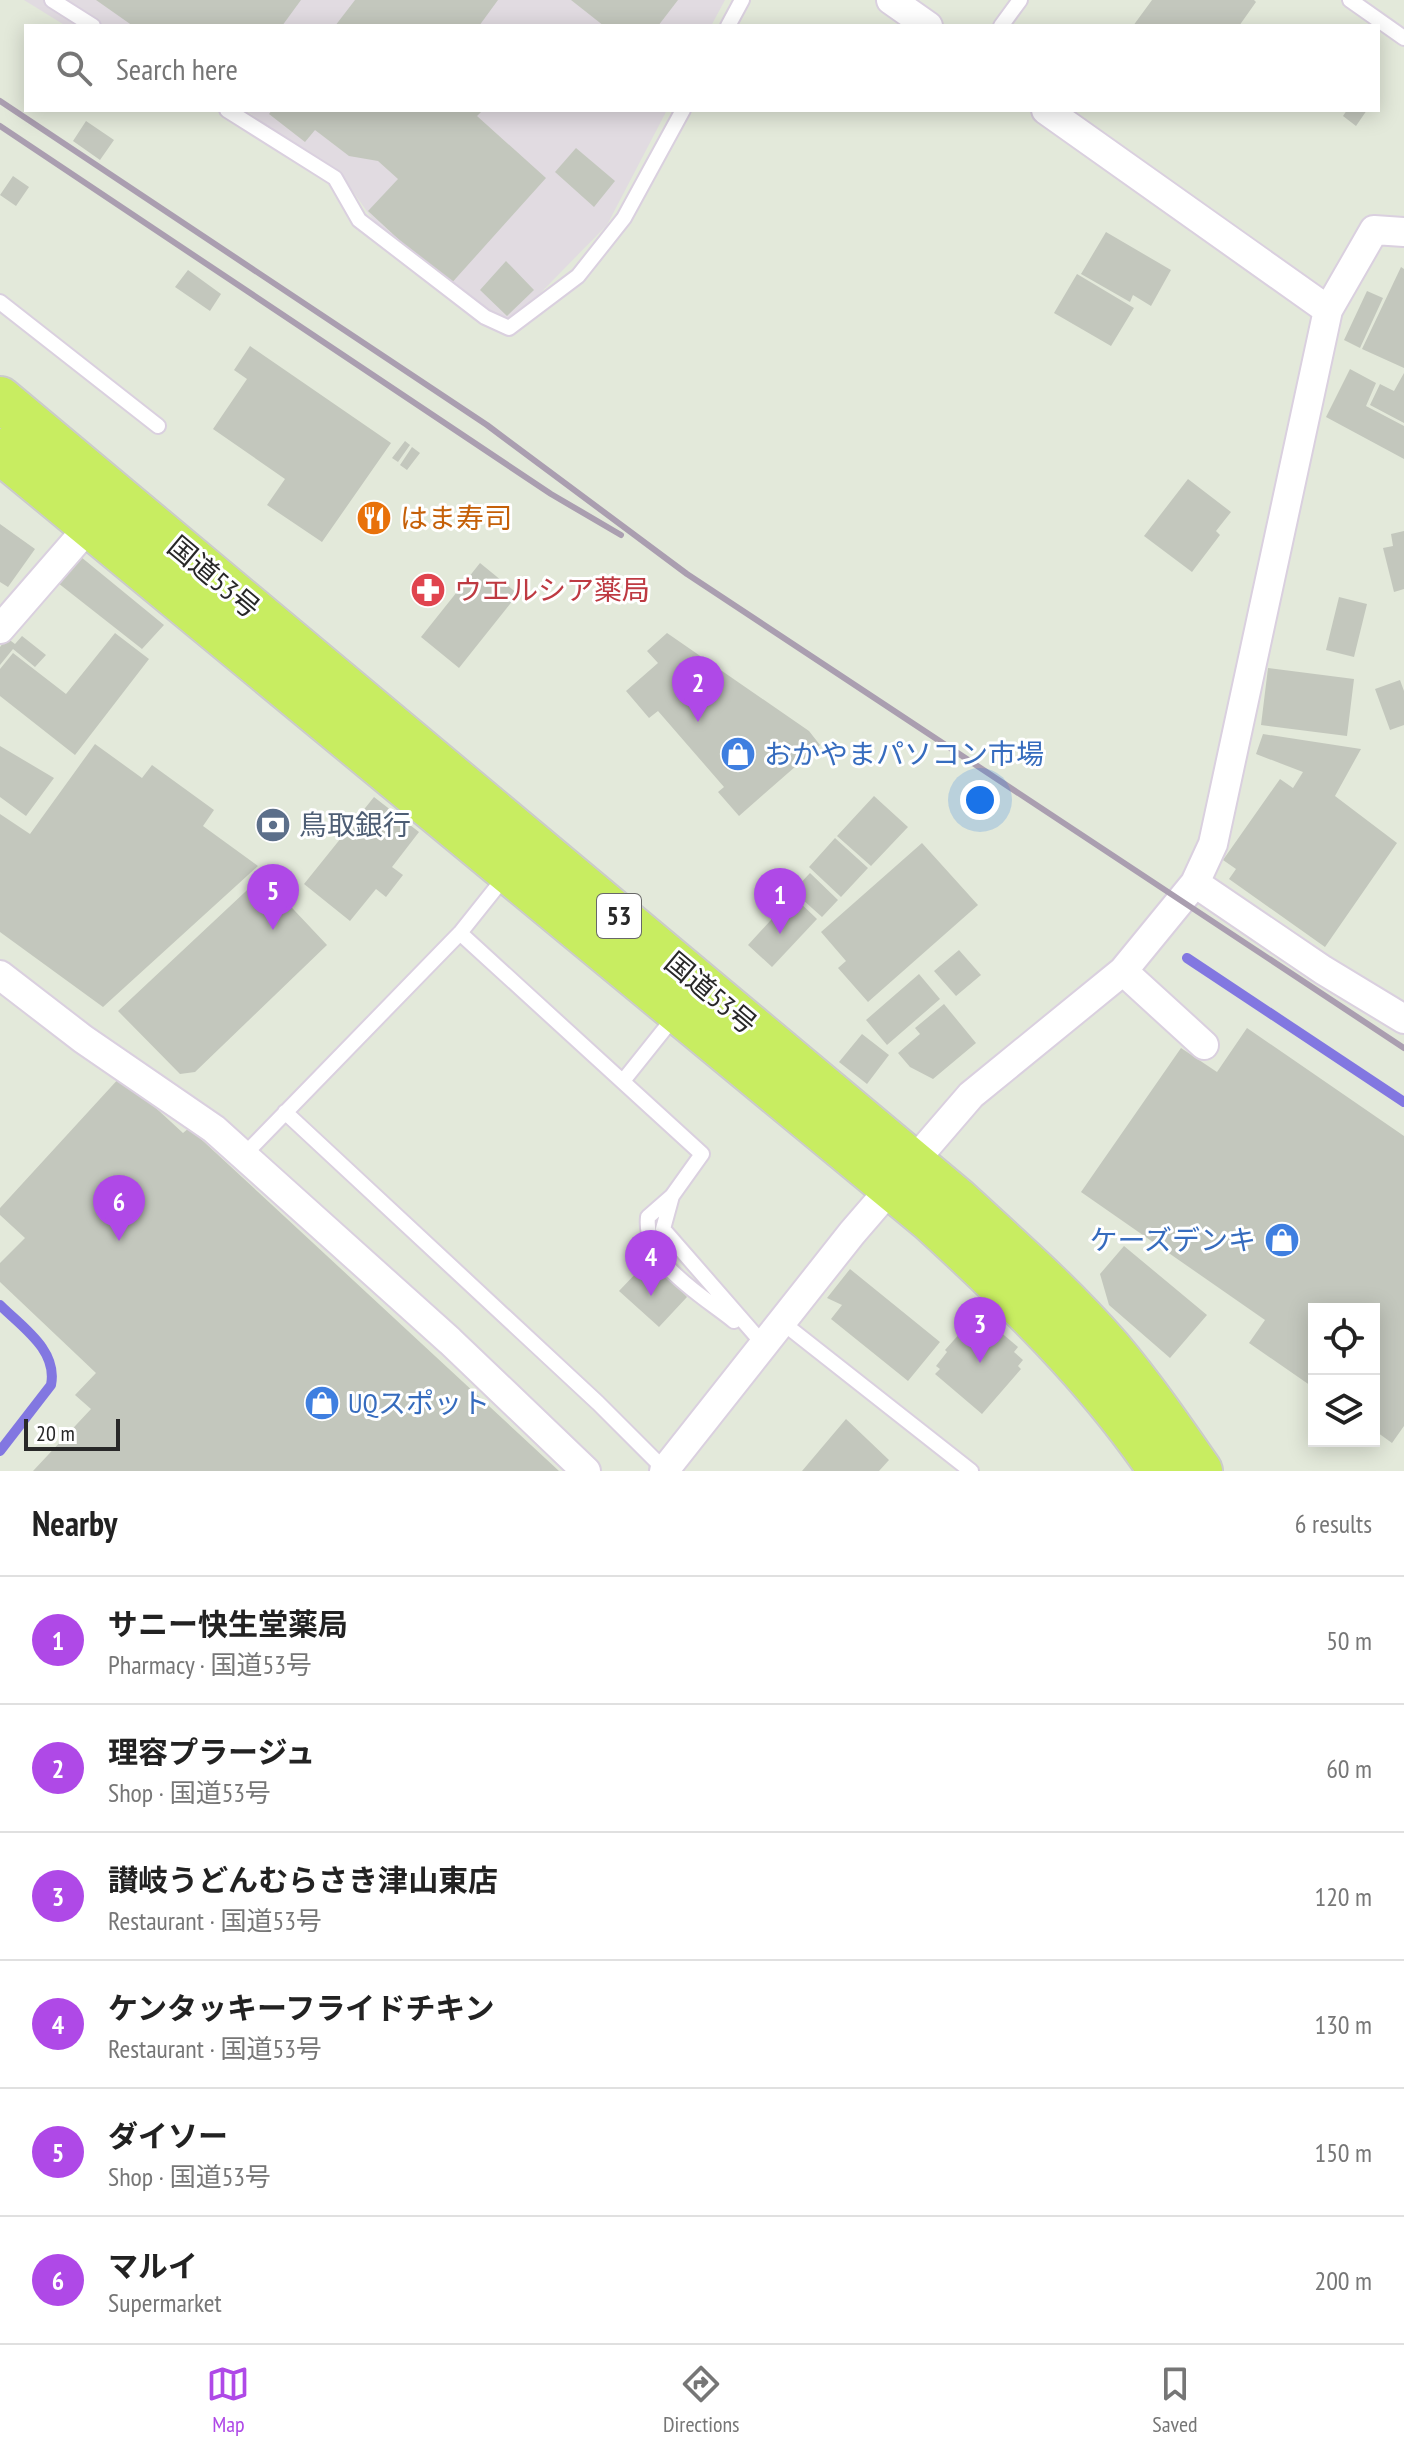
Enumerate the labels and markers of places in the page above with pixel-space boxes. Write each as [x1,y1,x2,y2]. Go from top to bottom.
restaurant icon: はま寿司 [355,499,393,537]
place label: はま寿司 [400,499,512,536]
pharmacy icon: ウエルシア薬局 [409,571,447,609]
place label: ウエルシア薬局 [454,571,650,608]
pin: 2 [672,656,724,722]
shop icon: おかやまパソコン市場 [719,735,757,773]
place label: おかやまパソコン市場 [764,735,1044,772]
bank icon: 鳥取銀行 [254,806,292,844]
place label: 鳥取銀行 [299,806,411,843]
pin: 5 [247,864,299,930]
pin: 1 [754,868,806,934]
pin: 6 [93,1175,145,1241]
place label: ケーズデンキ [1089,1221,1256,1258]
shop icon: ケーズデンキ [1263,1221,1301,1259]
pin: 4 [625,1230,677,1296]
pin: 3 [954,1297,1006,1363]
shop icon: UQスポット [303,1384,341,1422]
place label: UQスポット [348,1384,490,1421]

